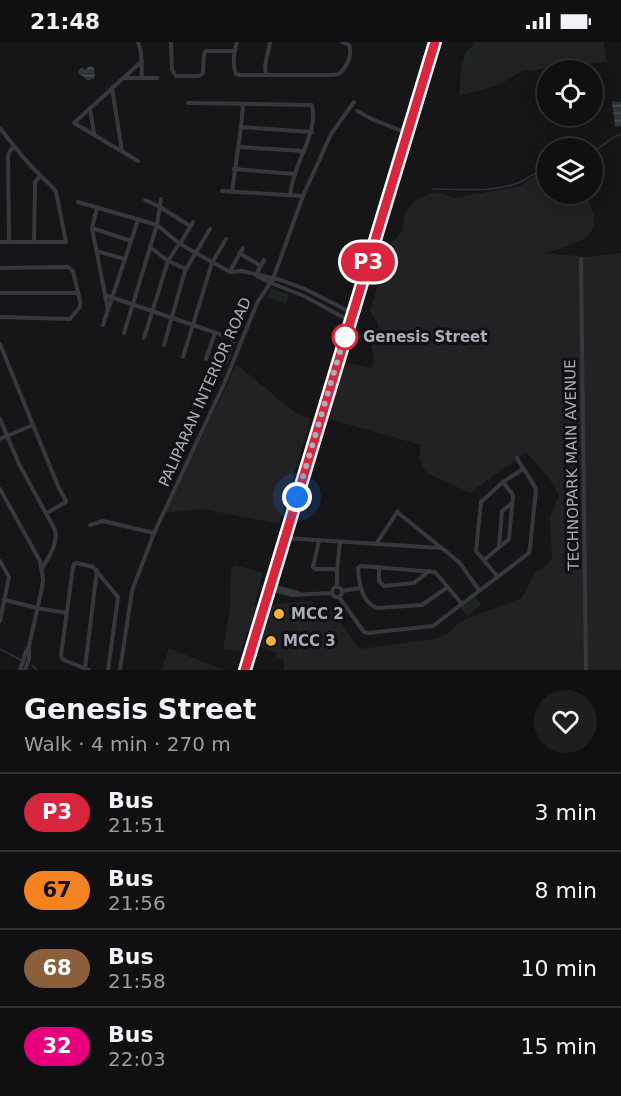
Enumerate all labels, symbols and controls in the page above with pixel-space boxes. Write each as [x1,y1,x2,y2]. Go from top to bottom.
text: 21:48 [30,9,100,34]
map controls [537,60,603,204]
button: locate [537,60,603,126]
button: layers [537,138,603,204]
line badge: P3 [341,242,395,282]
text: P3 [353,250,383,274]
street label: PALIPARAN INTERIOR ROAD [155,294,255,490]
marker: Genesis Street [332,324,358,350]
place label: Genesis Street [363,328,487,346]
street label: TECHNOPARK MAIN AVENUE [561,359,583,572]
your location [282,482,312,512]
place label: MCC 2 [291,605,344,623]
marker: MCC 2 [272,607,286,621]
place label: MCC 3 [283,632,336,650]
marker: MCC 3 [264,634,278,648]
button: heart [534,690,597,753]
text: Genesis Street [24,693,256,726]
text: Walk · 4 min · 270 m [24,732,231,756]
text: Bus [108,788,154,813]
text: P3 [42,800,72,824]
text: 3 min [535,800,597,825]
text: 21:51 [108,813,166,837]
text: Bus [108,866,154,891]
text: 67 [42,878,72,902]
text: 8 min [535,878,597,903]
text: 21:56 [108,891,166,915]
text: Bus [108,944,154,969]
text: 68 [42,956,72,980]
text: 10 min [521,956,597,981]
text: 21:58 [108,969,166,993]
text: Bus [108,1022,154,1047]
text: 32 [42,1034,72,1058]
text: 15 min [521,1034,597,1059]
text: 22:03 [108,1047,166,1071]

